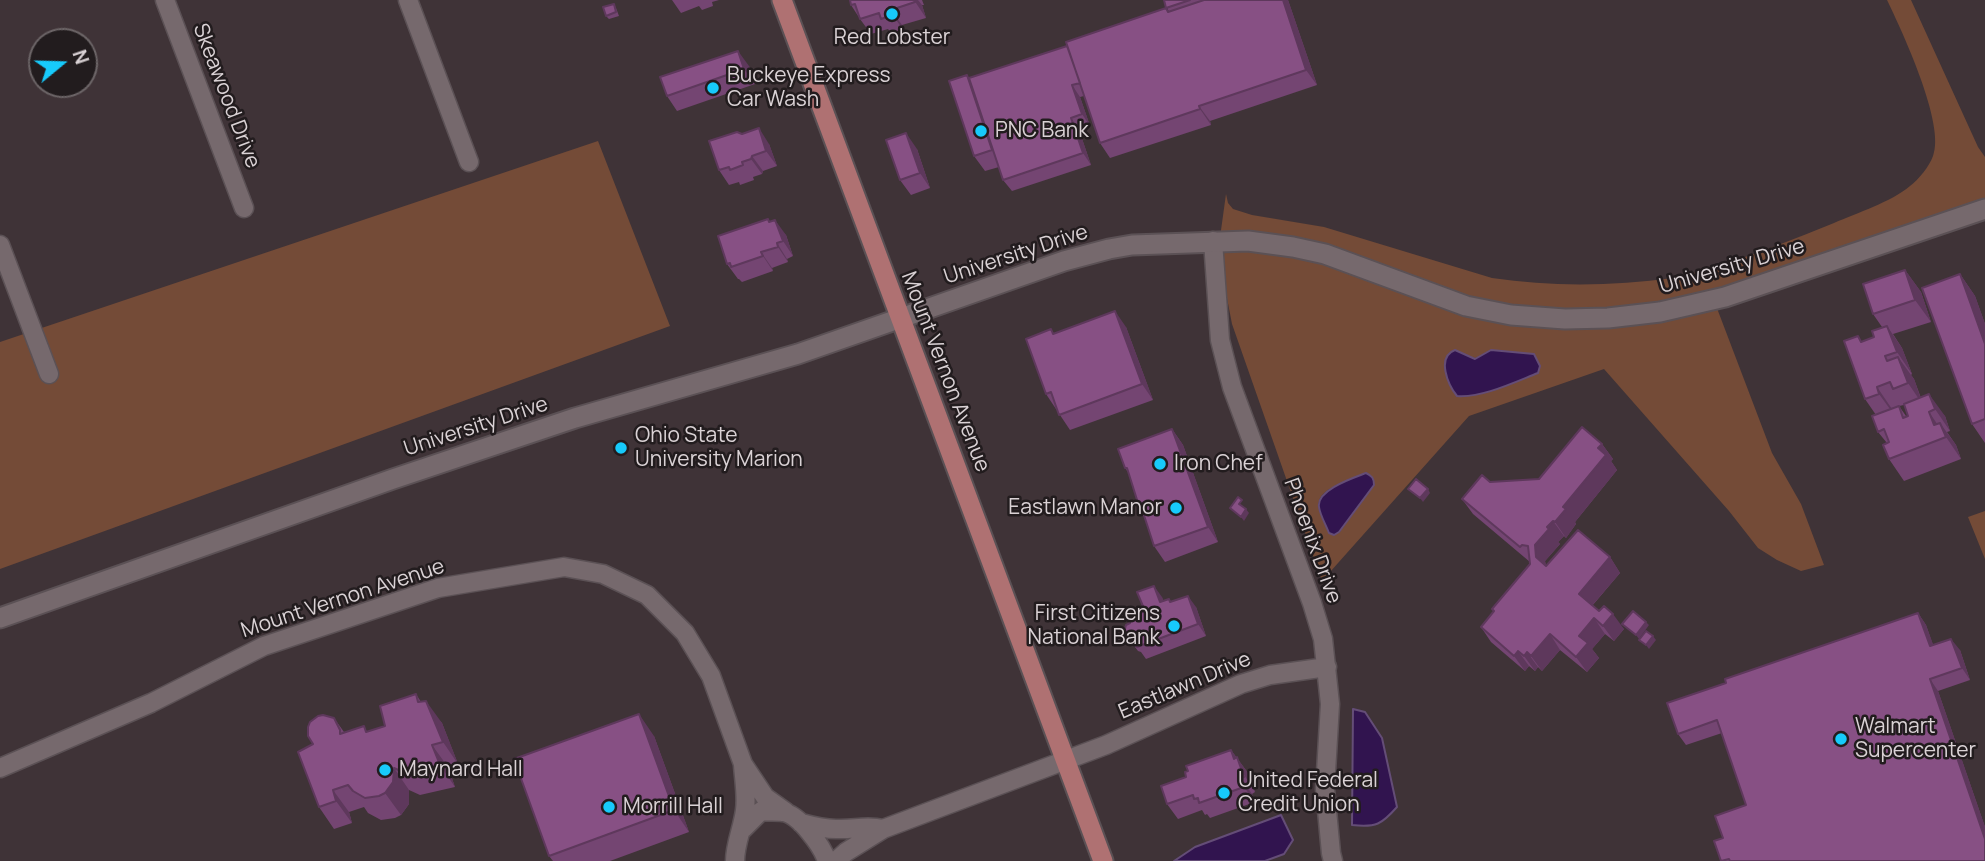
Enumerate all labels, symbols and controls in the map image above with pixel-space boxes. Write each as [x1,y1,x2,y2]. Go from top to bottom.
marker: Red Lobster [884,6,900,22]
street label: Skeawood Drive [187,20,265,172]
place label: Red Lobster [834,25,950,51]
north arrow [28,28,98,98]
text: N [66,46,95,68]
place label: Buckeye Express Car Wash [727,63,891,113]
marker: Buckeye Express Car Wash [705,80,721,96]
place label: PNC Bank [995,118,1089,144]
marker: PNC Bank [973,123,989,139]
street label: University Drive [941,220,1091,290]
street label: University Drive [1656,234,1808,300]
street label: Mount Vernon Avenue [895,268,995,476]
street label: University Drive [401,392,551,462]
place label: Ohio State University Marion [635,423,803,473]
marker: Ohio State University Marion [613,440,629,456]
place label: Iron Chef [1174,451,1263,477]
marker: Iron Chef [1152,456,1168,472]
street label: Phoenix Drive [1278,475,1346,607]
place label: Eastlawn Manor [1008,495,1162,521]
marker: Eastlawn Manor [1168,500,1184,516]
street label: Mount Vernon Avenue [238,554,448,644]
place label: First Citizens National Bank [1028,601,1160,651]
marker: First Citizens National Bank [1166,618,1182,634]
street label: Eastlawn Drive [1115,647,1255,725]
place label: Walmart Supercenter [1855,714,1976,764]
marker: Walmart Supercenter [1833,731,1849,747]
place label: Maynard Hall [399,757,523,783]
marker: Maynard Hall [377,762,393,778]
place label: United Federal Credit Union [1238,768,1378,818]
marker: United Federal Credit Union [1216,785,1232,801]
place label: Morrill Hall [623,794,723,820]
marker: Morrill Hall [601,799,617,815]

